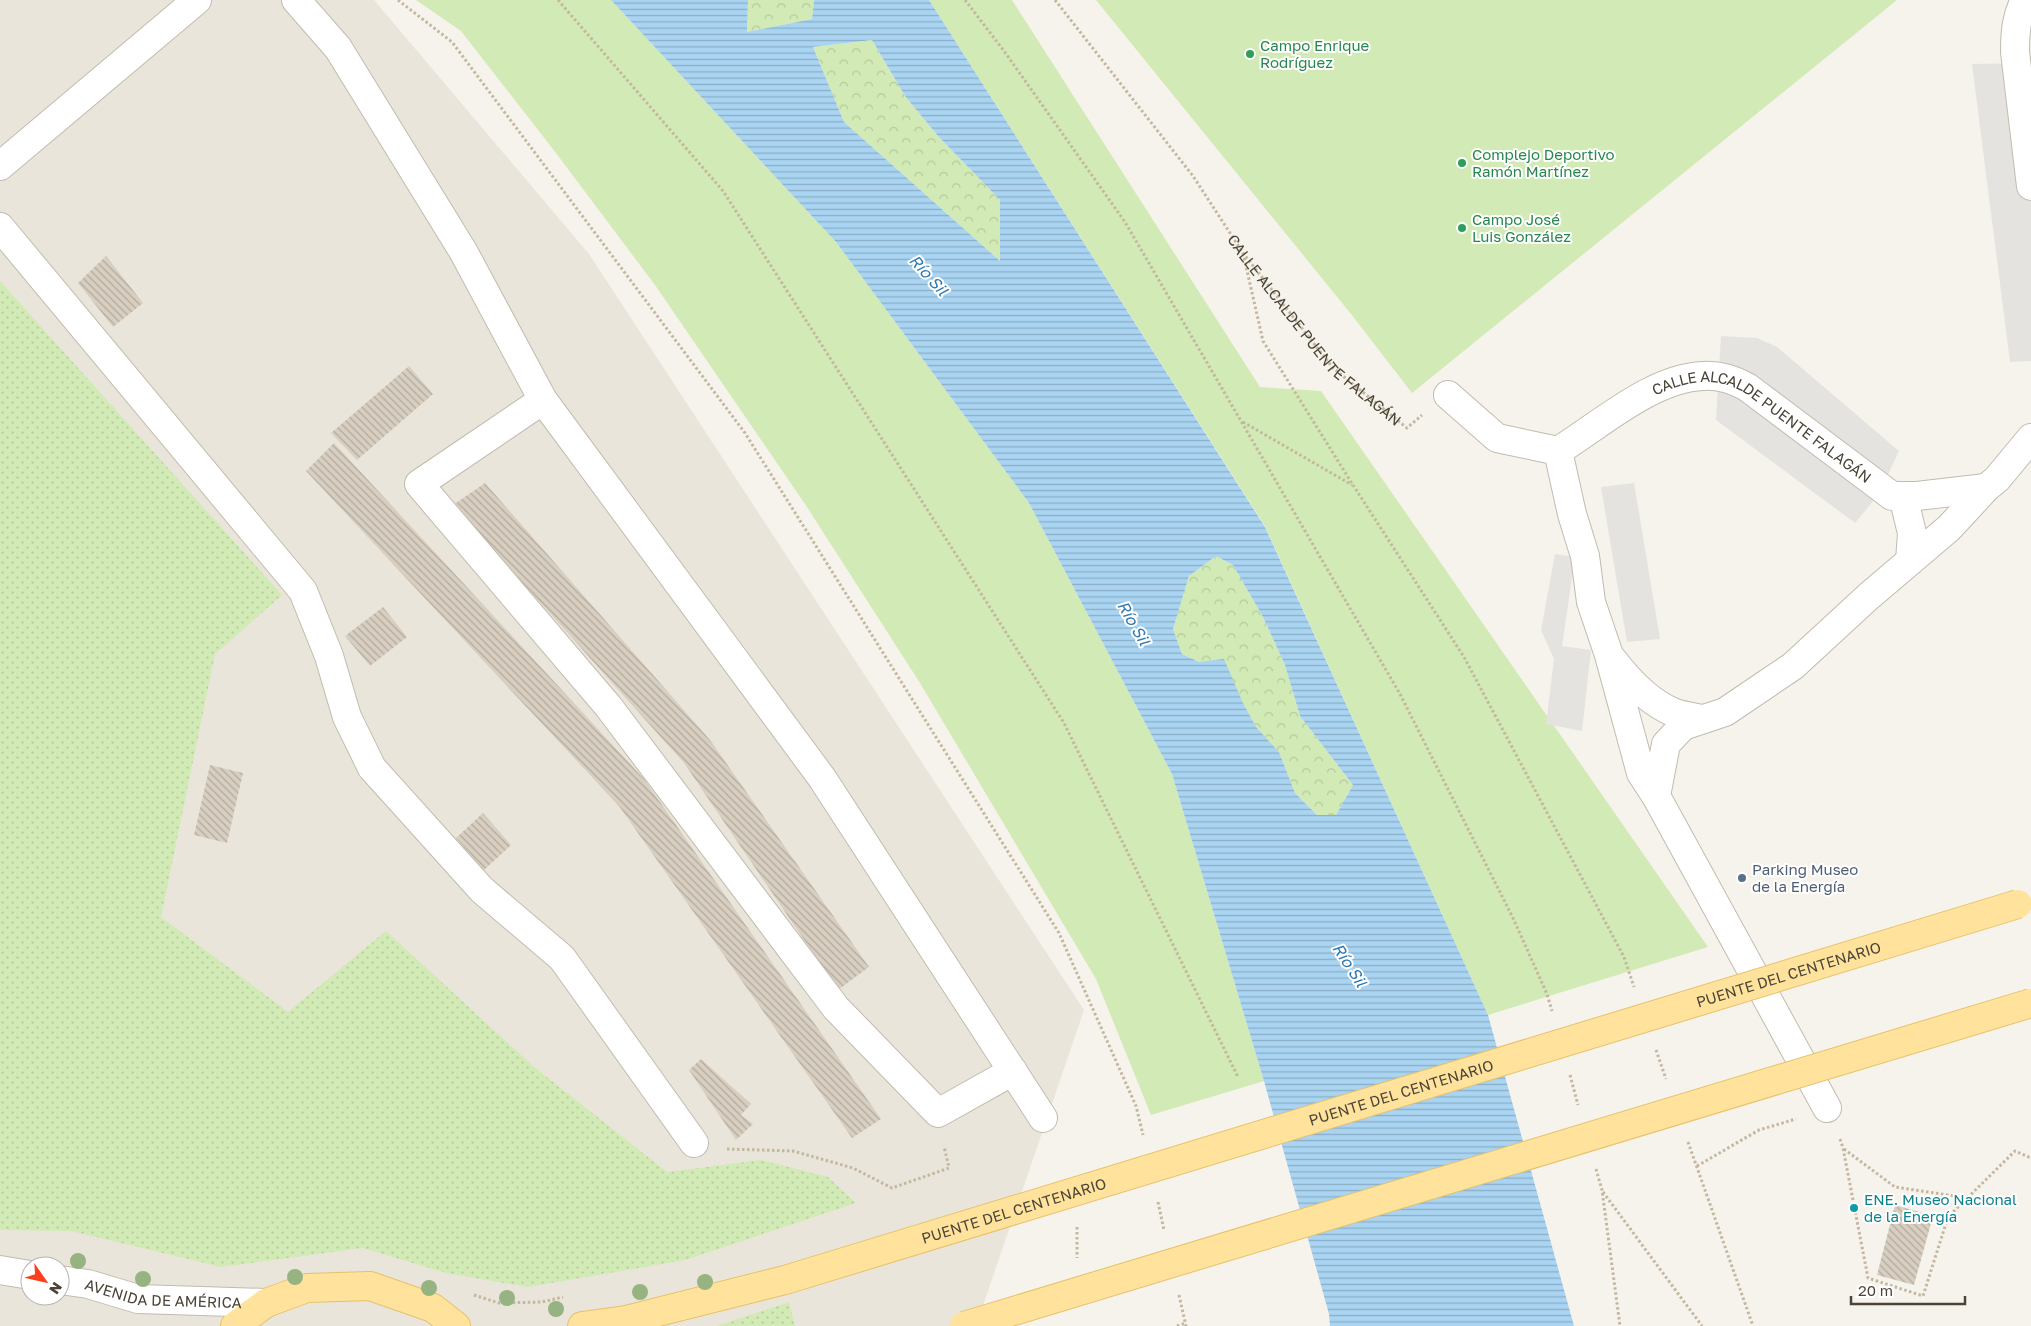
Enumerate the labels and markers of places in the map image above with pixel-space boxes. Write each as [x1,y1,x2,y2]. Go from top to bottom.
place label: Campo Enrique Rodríguez [1260,36,1369,71]
marker: Campo Enrique Rodríguez [1244,48,1256,60]
place label: Complejo Deportivo Ramón Martínez [1472,145,1615,180]
marker: Complejo Deportivo Ramón Martínez [1456,157,1468,169]
place label: Campo José Luis González [1472,210,1571,245]
marker: Campo José Luis González [1456,222,1468,234]
place label: Parking Museo de la Energía [1752,860,1858,895]
marker: Parking Museo de la Energía [1736,872,1748,884]
place label: ENE. Museo Nacional de la Energía [1864,1190,2017,1225]
marker: ENE. Museo Nacional de la Energía [1848,1202,1860,1214]

